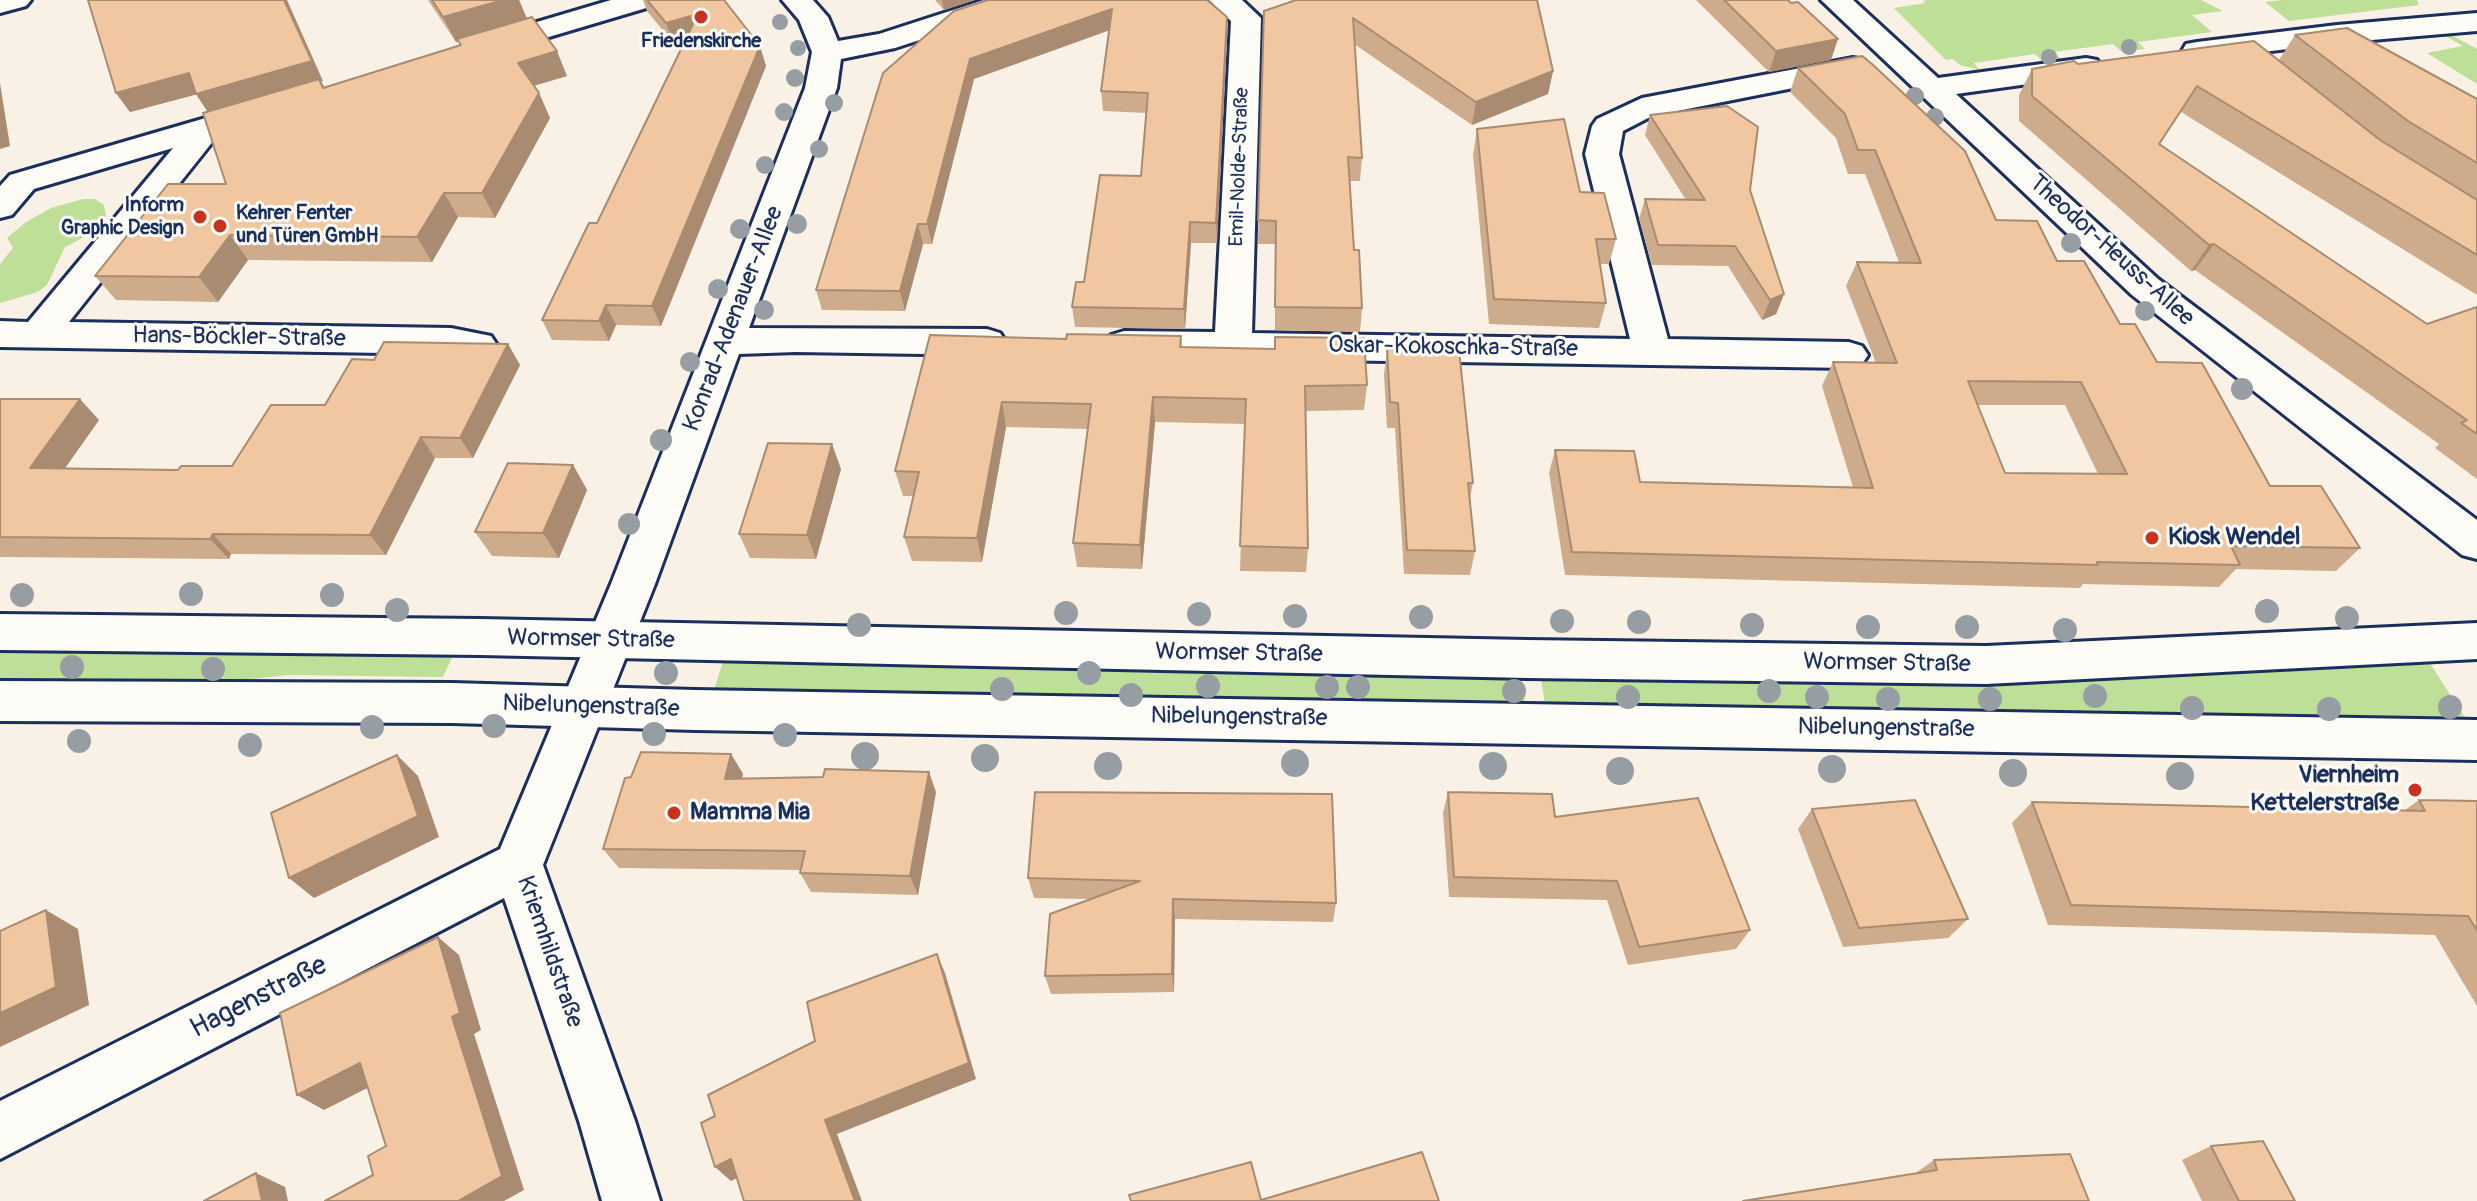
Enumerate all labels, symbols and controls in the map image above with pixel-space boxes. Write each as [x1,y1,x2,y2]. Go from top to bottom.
marker: Friedenskirche [692,8,710,26]
place label: Friedenskirche [641,30,761,54]
street label: Emil-Nolde-Straße [1225,87,1255,247]
street label: Theodor-Heuss-Allee [2022,169,2200,333]
place label: Inform Graphic Design [61,194,184,241]
place label: Kehrer Fenter und Türen GmbH [236,202,378,249]
street label: Konrad-Adenauer-Allee [678,202,790,436]
marker: Inform Graphic Design [191,208,209,226]
marker: Kehrer Fenter und Türen GmbH [211,217,229,235]
street label: Hans-Böckler-Straße [132,322,346,354]
street label: Oskar-Kokoschka-Straße [1328,331,1578,365]
place label: Kiosk Wendel [2168,524,2301,552]
marker: Kiosk Wendel [2143,529,2161,547]
street label: Wormser Straße [507,624,675,656]
street label: Wormser Straße [1155,638,1323,670]
street label: Wormser Straße [1803,648,1971,680]
street label: Nibelungenstraße [502,690,680,724]
street label: Nibelungenstraße [1150,702,1328,734]
street label: Nibelungenstraße [1797,713,1975,745]
place label: Viernheim Kettelerstraße [2250,762,2399,818]
marker: Viernheim Kettelerstraße [2406,781,2424,799]
place label: Mamma Mia [690,799,810,827]
marker: Mamma Mia [665,804,683,822]
street label: Kriemhildstraße [510,872,588,1032]
street label: Hagenstraße [185,949,333,1047]

